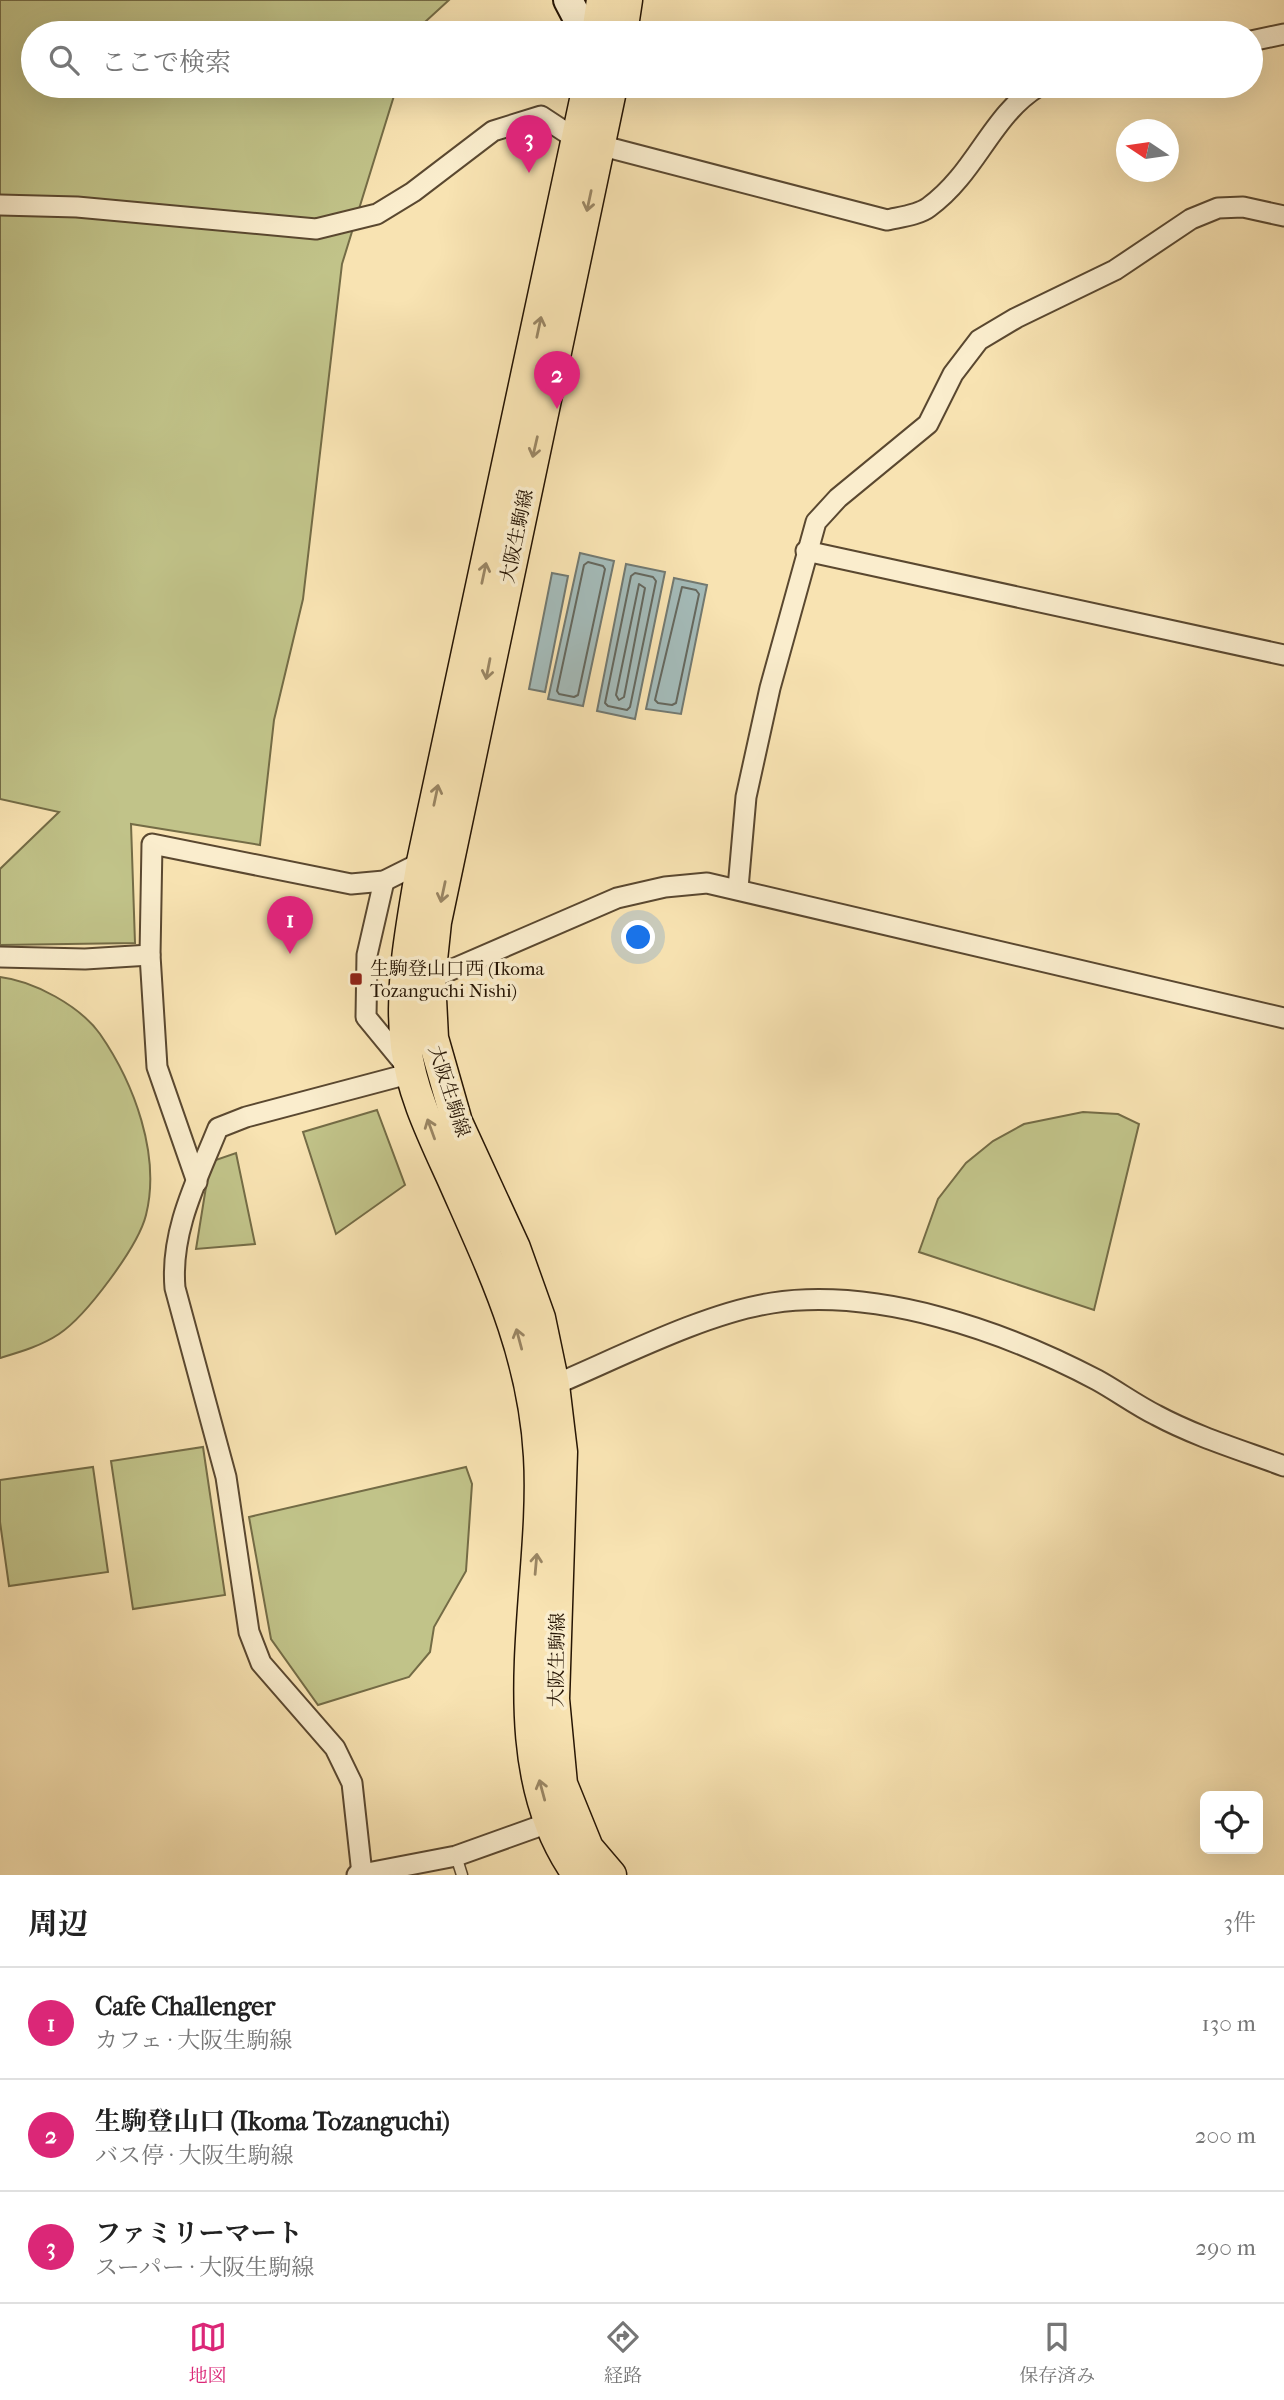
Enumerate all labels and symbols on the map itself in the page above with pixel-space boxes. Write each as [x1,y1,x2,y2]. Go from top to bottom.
pin: 3 [506,115,552,173]
north arrow [1116,119,1179,182]
one-way arrow [582,189,596,212]
one-way arrow [532,316,546,339]
pin: 2 [534,351,580,409]
one-way arrow [528,435,541,458]
street label: 大阪生駒線 [496,487,538,585]
one-way arrow [477,562,491,585]
one-way arrow [481,657,495,680]
one-way arrow [430,784,444,807]
one-way arrow [435,880,449,903]
pin: 1 [267,896,313,954]
your location [621,920,655,954]
place label: 生駒登山口西 (Ikoma Tozanguchi Nishi) [370,958,545,1002]
marker: 生駒登山口西 (Ikoma Tozanguchi Nishi) [348,971,364,987]
street label: 大阪生駒線 [424,1043,474,1140]
one-way arrow [424,1119,436,1141]
one-way arrow [512,1328,525,1351]
one-way arrow [530,1553,543,1576]
street label: 大阪生駒線 [545,1612,569,1708]
one-way arrow [535,1780,548,1802]

